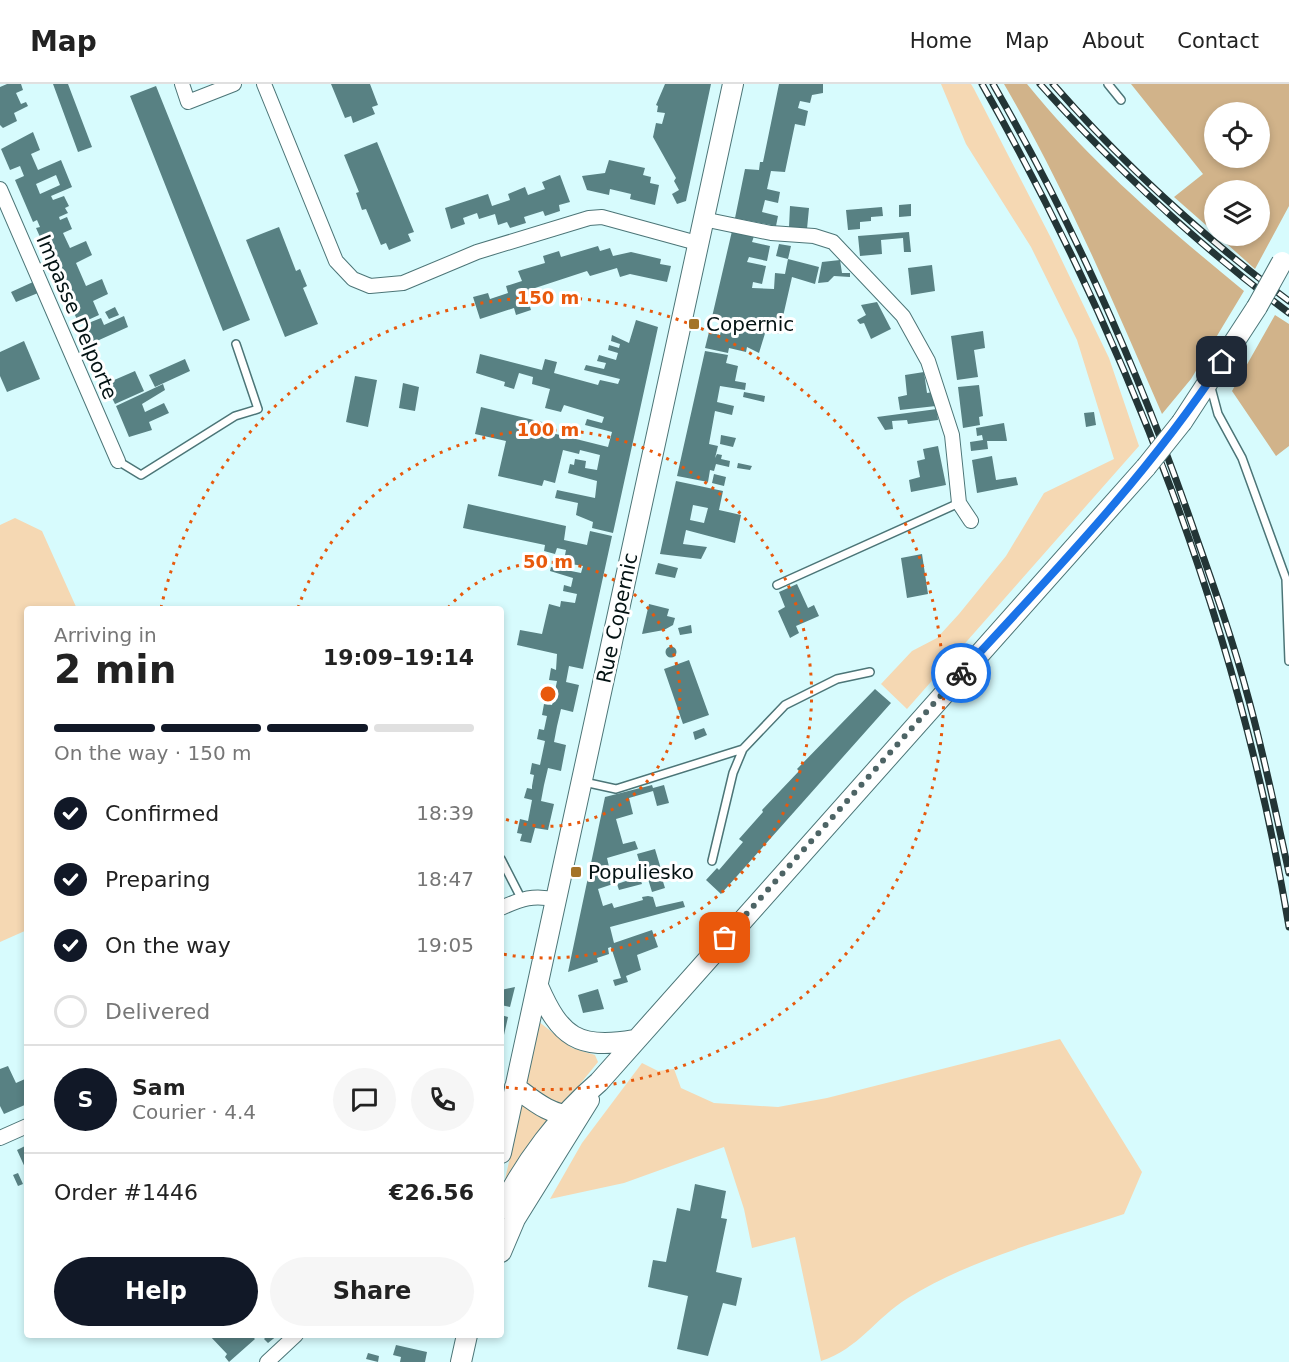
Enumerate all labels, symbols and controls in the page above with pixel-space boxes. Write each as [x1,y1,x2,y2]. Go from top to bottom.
text: Map [30,25,97,58]
text: Home [910,29,972,53]
text: Map [1005,29,1049,53]
text: About [1082,29,1144,53]
text: Contact [1177,29,1259,53]
map controls [1204,102,1270,246]
button: locate [1204,102,1270,168]
button: layers [1204,180,1270,246]
street label: Impasse Delporte [31,231,123,403]
text: 150 m [517,287,579,308]
place label: Copernic [706,312,794,336]
marker: Copernic [687,317,701,331]
pin [1196,336,1247,387]
icon: home [1205,345,1238,378]
text: 100 m [517,419,579,440]
text: 50 m [523,551,573,572]
street label: Rue Copernic [591,551,643,685]
text: Arriving in [54,623,157,647]
courier [931,643,991,703]
text: 19:09–19:14 [323,645,474,670]
text: 2 min [54,647,176,692]
icon: bike [945,657,978,690]
centre of rings [538,684,558,704]
text: On the way · 150 m [54,741,252,765]
icon: check [54,797,87,830]
text: Confirmed [105,801,219,826]
text: 18:39 [416,801,474,825]
place label: Populiesko [588,860,694,884]
icon: check [54,863,87,896]
marker: Populiesko [569,865,583,879]
text: Preparing [105,867,211,892]
text: 18:47 [416,867,474,891]
pin [699,912,750,963]
icon: bag [708,921,741,954]
icon: check [54,929,87,962]
text: On the way [105,933,231,958]
text: 19:05 [416,933,474,957]
text: Delivered [105,999,210,1024]
button: chat [333,1068,396,1131]
button: phone [411,1068,474,1131]
text: Sam [132,1075,186,1100]
text: S [78,1087,93,1112]
text: Courier · 4.4 [132,1100,256,1124]
text: Order #1446 [54,1180,198,1205]
text: €26.56 [389,1180,474,1205]
button: Help [54,1257,258,1326]
button: Share [270,1257,474,1326]

